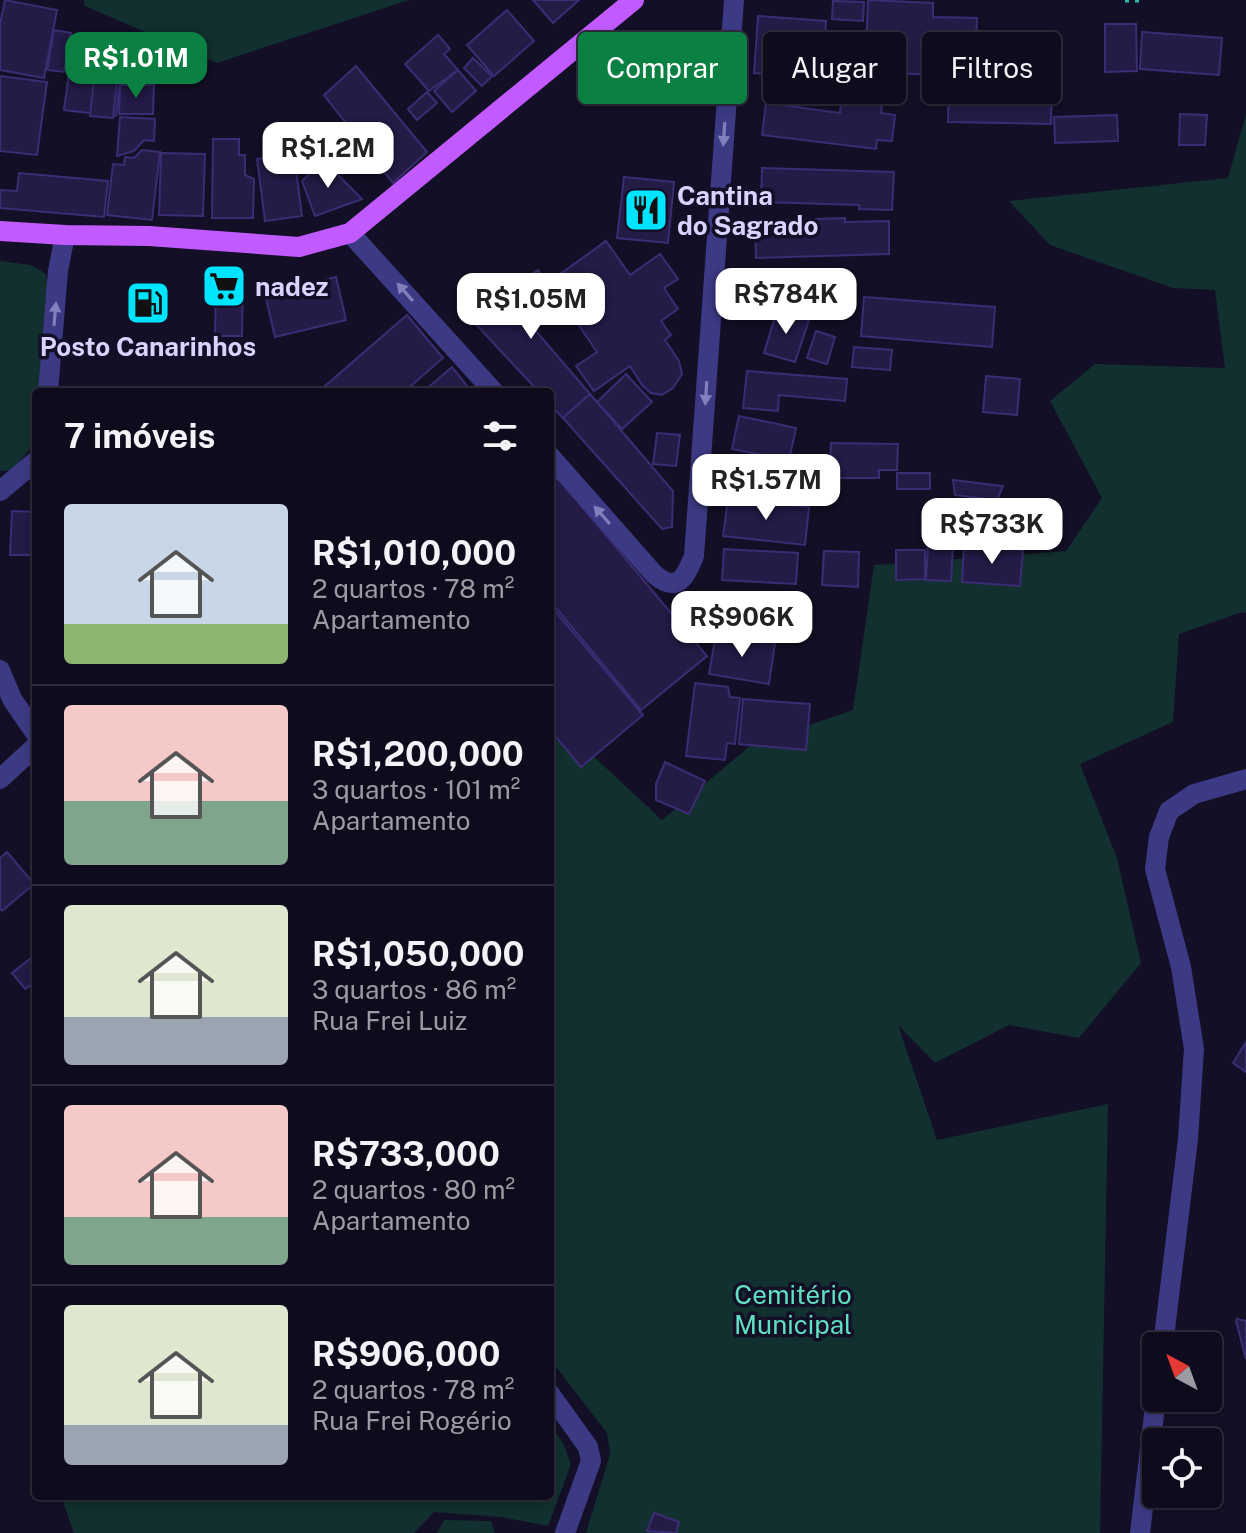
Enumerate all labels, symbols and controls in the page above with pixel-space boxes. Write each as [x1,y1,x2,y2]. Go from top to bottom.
pin: R$1.01M [62,32,210,100]
chip: Comprar [578,32,747,104]
chip: Alugar [763,32,906,104]
chip: Filtros [922,32,1061,104]
text: R$1.01M [83,42,189,73]
pin: R$1.2M [263,122,393,190]
one-way arrow [717,122,730,147]
text: R$1.2M [281,132,375,163]
place label: Cantina do Sagrado [677,180,818,241]
restaurant icon: Cantina do Sagrado [622,186,670,234]
supermarket icon: nadez [200,262,248,310]
pin: R$784K [721,268,851,336]
place label: nadez [255,271,329,302]
pin: R$1.05M [457,273,605,341]
text: R$784K [734,278,838,309]
fuel station icon: Posto Canarinhos [124,279,172,327]
one-way arrow [397,282,414,302]
text: R$1.05M [475,283,587,314]
one-way arrow [48,301,61,326]
place label: Posto Canarinhos [40,331,256,362]
one-way arrow [699,381,712,406]
icon: filters [478,414,522,458]
text: 7 imóveis [64,416,215,456]
pin: R$1.57M [692,454,840,522]
text: R$1.57M [710,464,822,495]
pin: R$733K [927,498,1057,566]
one-way arrow [594,506,612,525]
text: R$733K [940,508,1044,539]
text: R$1,010,000 [312,533,516,573]
icon: home [128,536,224,632]
text: 2 quartos · 78 m² [312,573,514,604]
pin: R$906K [677,591,807,659]
text: R$906K [689,601,795,632]
text: Apartamento [312,604,470,635]
text: R$1,200,000 [312,734,524,774]
icon: home [128,737,224,833]
text: 3 quartos · 101 m² [312,774,520,805]
text: Apartamento [312,805,470,836]
text: R$1,050,000 [312,934,525,974]
icon: home [128,937,224,1033]
text: 3 quartos · 86 m² [312,974,516,1005]
text: Rua Frei Luiz [312,1005,467,1036]
text: R$733,000 [312,1134,500,1174]
icon: home [128,1137,224,1233]
text: 2 quartos · 80 m² [312,1174,515,1205]
text: Apartamento [312,1205,470,1236]
park label: Cemitério Municipal [734,1279,852,1340]
north arrow [1142,1332,1222,1412]
map controls [1142,1332,1222,1508]
text: R$906,000 [312,1334,500,1374]
icon: home [128,1337,224,1433]
text: 2 quartos · 78 m² [312,1374,514,1405]
text: Rua Frei Rogério [312,1405,512,1436]
button: locate [1142,1428,1222,1508]

